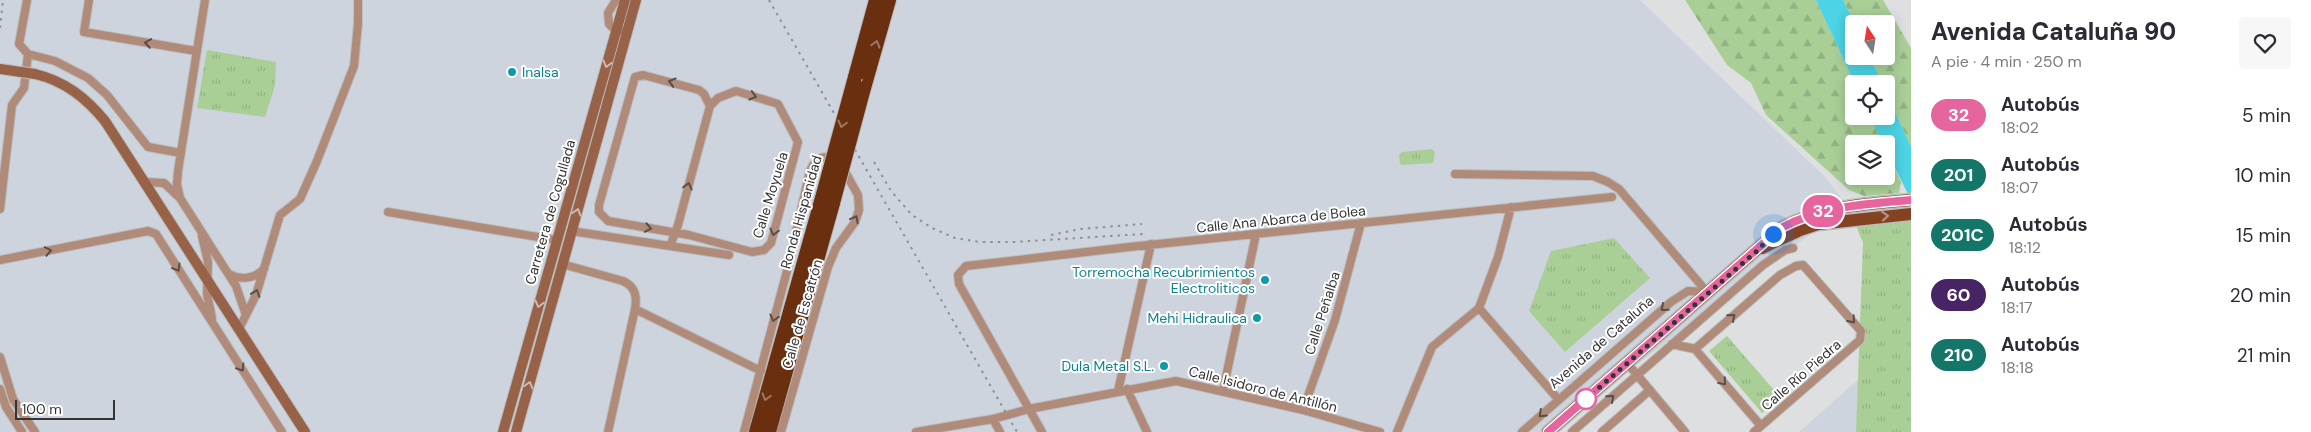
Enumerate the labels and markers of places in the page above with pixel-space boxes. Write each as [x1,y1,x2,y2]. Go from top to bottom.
place label: Inalsa [522,63,559,81]
marker: Inalsa [506,66,518,78]
place label: Torremocha Recubrimientos Electroliticos [1072,263,1255,297]
marker: Torremocha Recubrimientos Electroliticos [1259,274,1271,286]
place label: Mehi Hidraulica [1148,309,1247,327]
marker: Mehi Hidraulica [1251,312,1263,324]
place label: Dula Metal S.L. [1061,357,1154,375]
marker: Dula Metal S.L. [1158,360,1170,372]
unlabelled marker [1575,388,1597,410]

